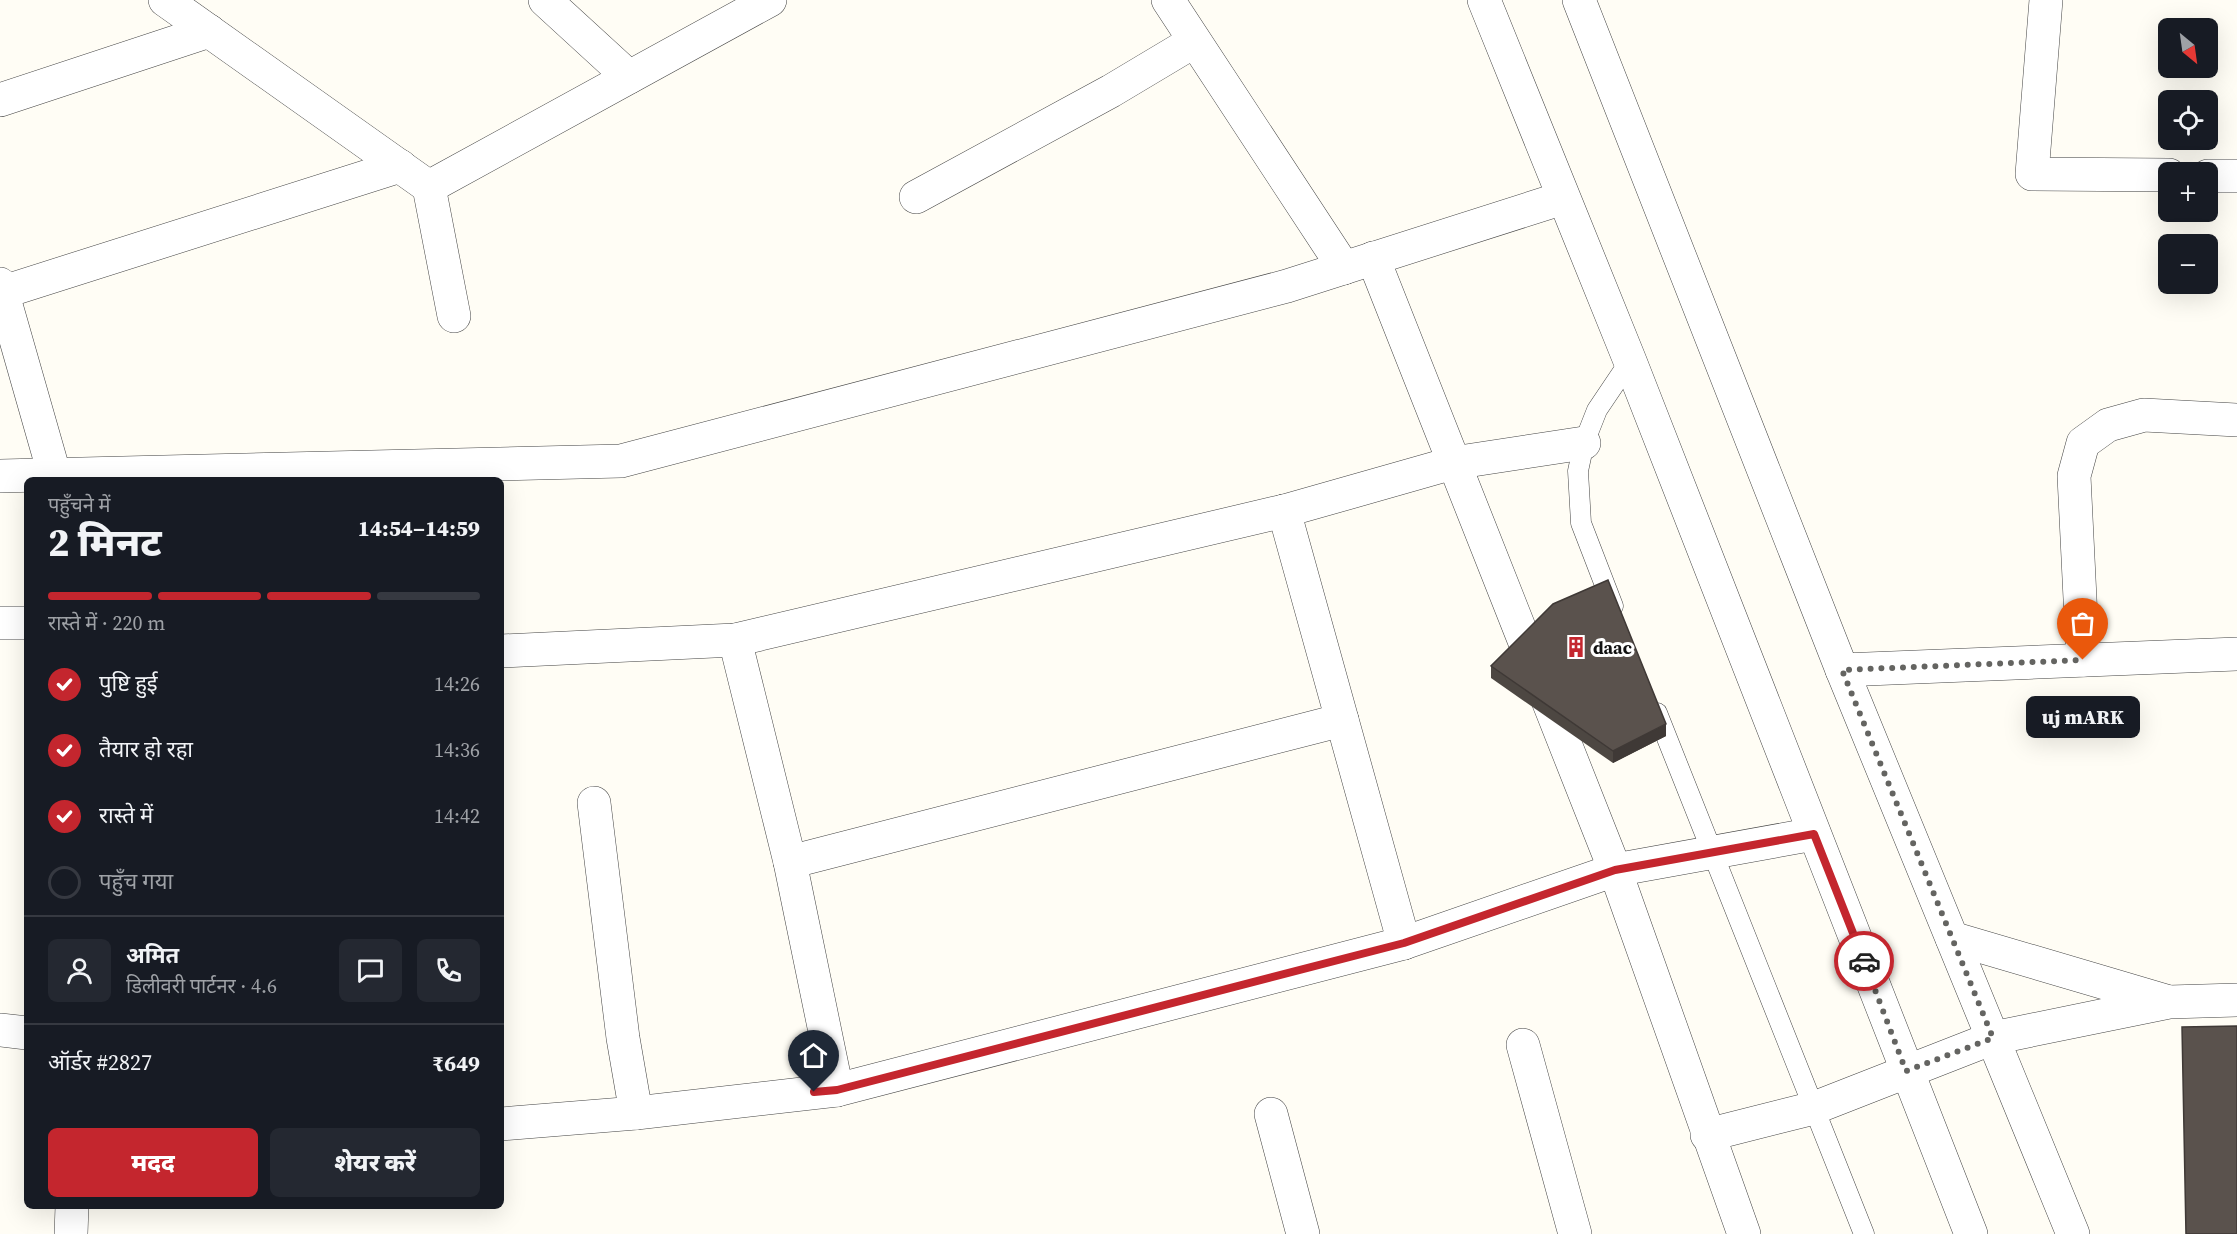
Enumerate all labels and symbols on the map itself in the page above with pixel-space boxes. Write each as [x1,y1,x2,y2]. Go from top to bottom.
north arrow [2158,18,2218,78]
pin [2057,598,2108,660]
building icon: daac [1564,635,1588,659]
place label: daac [1593,635,1632,660]
callout: uj mARK [2026,696,2140,738]
courier [1834,931,1894,991]
pin [788,1030,839,1092]

